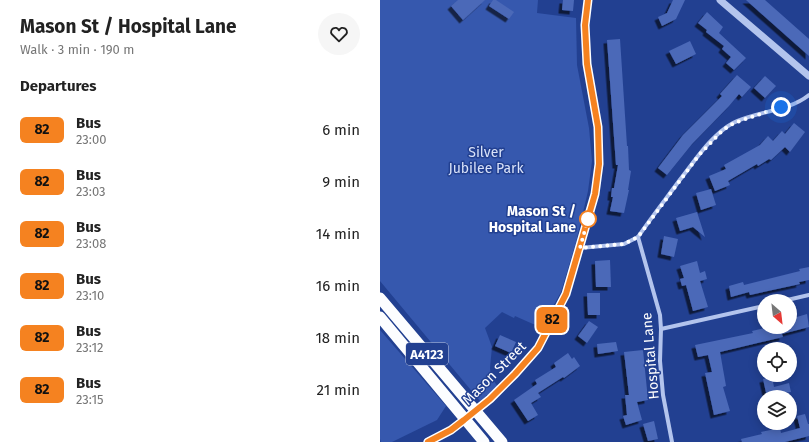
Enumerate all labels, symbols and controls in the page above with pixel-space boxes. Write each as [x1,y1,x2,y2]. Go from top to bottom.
button: heart [318,13,360,55]
text: Mason St / Hospital Lane [20,15,237,38]
text: Walk · 3 min · 190 m [20,42,134,57]
text: Departures [20,77,97,95]
your location [771,97,791,117]
text: Bus [76,114,101,132]
text: 82 [34,121,50,138]
text: 6 min [322,121,360,139]
text: 23:00 [76,132,107,147]
park label: Silver Jubilee Park [448,144,524,177]
text: Bus [76,166,101,184]
text: 82 [34,173,50,190]
text: 9 min [322,173,360,191]
text: 23:03 [76,184,106,199]
place label: Mason St / Hospital Lane [489,203,576,236]
marker: Mason St / Hospital Lane [579,210,597,228]
text: Bus [76,218,101,236]
text: 82 [34,225,50,242]
text: 14 min [316,225,360,243]
text: 23:08 [76,236,106,251]
text: Bus [76,270,101,288]
text: 82 [34,277,50,294]
text: 16 min [316,277,360,295]
text: 23:10 [76,288,104,303]
north arrow [757,294,797,334]
map controls [757,294,797,430]
line badge: 82 [534,307,570,333]
text: 82 [544,311,560,328]
street label: Hospital Lane [638,312,663,400]
text: Bus [76,322,101,340]
text: 82 [34,329,50,346]
text: 18 min [315,329,360,347]
street label: Mason Street [459,337,530,409]
text: 23:12 [76,340,104,355]
button: locate [757,342,797,382]
road number: A4123 [406,343,448,365]
text: Bus [76,374,101,392]
text: 82 [34,381,50,398]
text: 21 min [317,381,360,399]
button: layers [757,390,797,430]
text: 23:15 [76,392,104,407]

